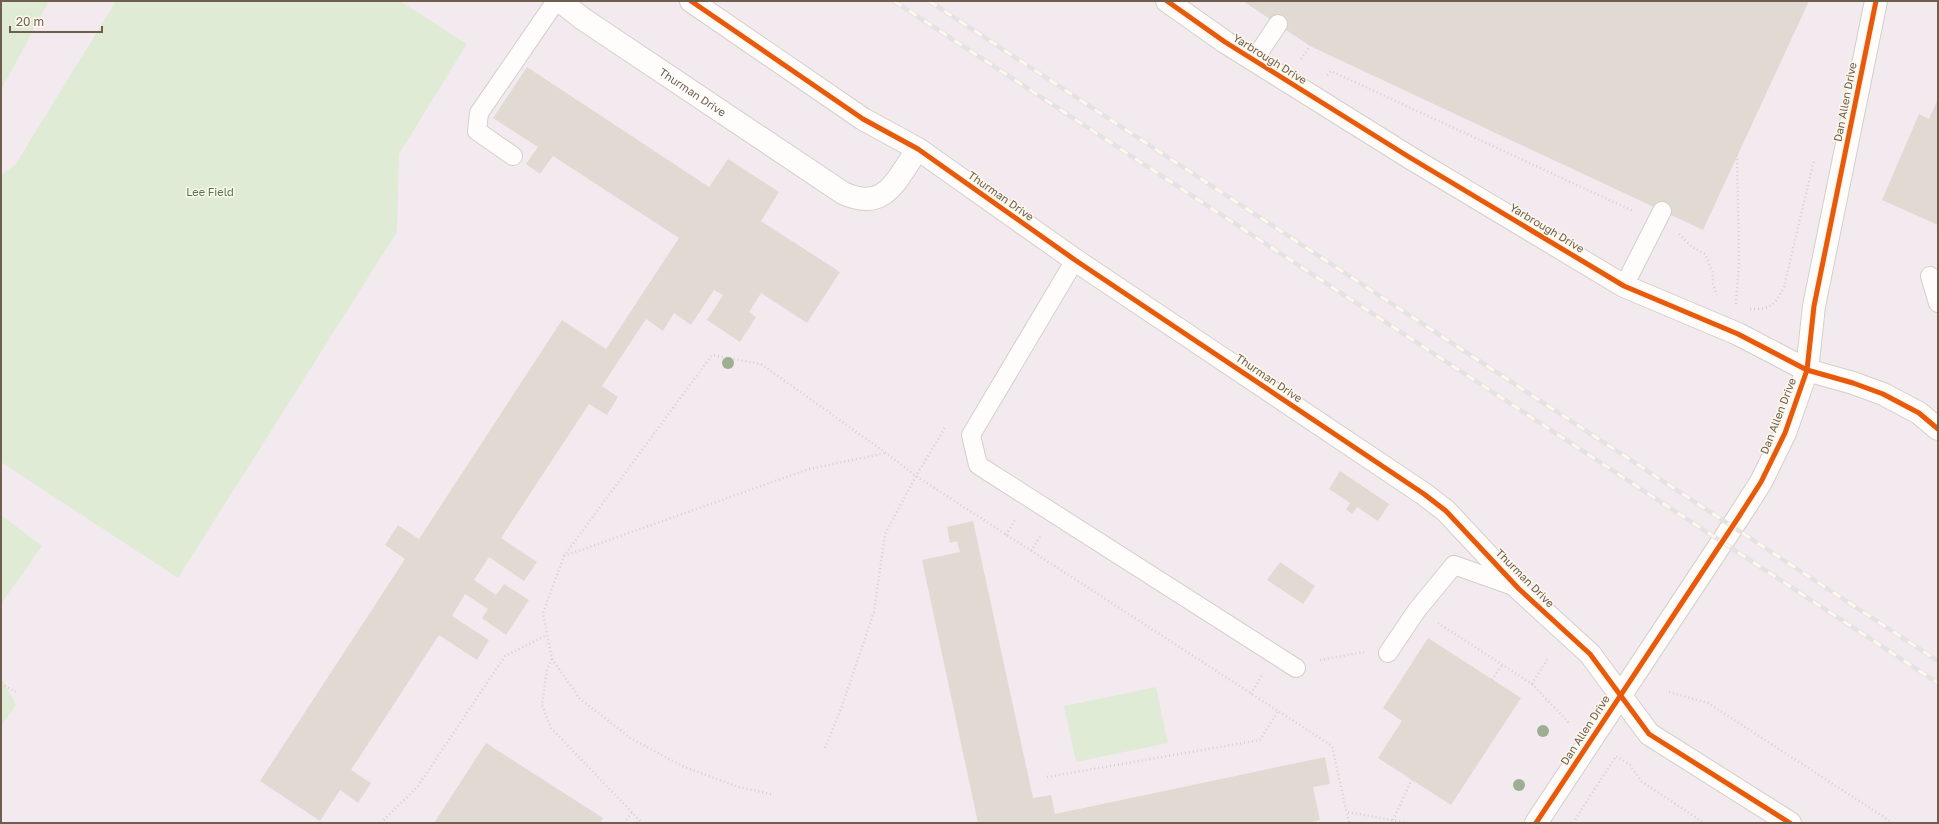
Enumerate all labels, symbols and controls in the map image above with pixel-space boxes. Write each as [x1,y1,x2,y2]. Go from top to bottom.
scale bar [10,8,102,34]
text: 20 m [16,14,44,29]
street label: Yarbrough Drive [1231,31,1309,86]
street label: Dan Allen Drive [1830,61,1859,143]
street label: Thurman Drive [657,65,729,119]
street label: Thurman Drive [966,168,1037,223]
park label: Lee Field [186,185,234,198]
street label: Yarbrough Drive [1508,200,1587,255]
street label: Thurman Drive [1234,351,1305,405]
street label: Dan Allen Drive [1757,376,1798,456]
street label: Thurman Drive [1493,546,1557,610]
street label: Dan Allen Drive [1557,692,1612,767]

